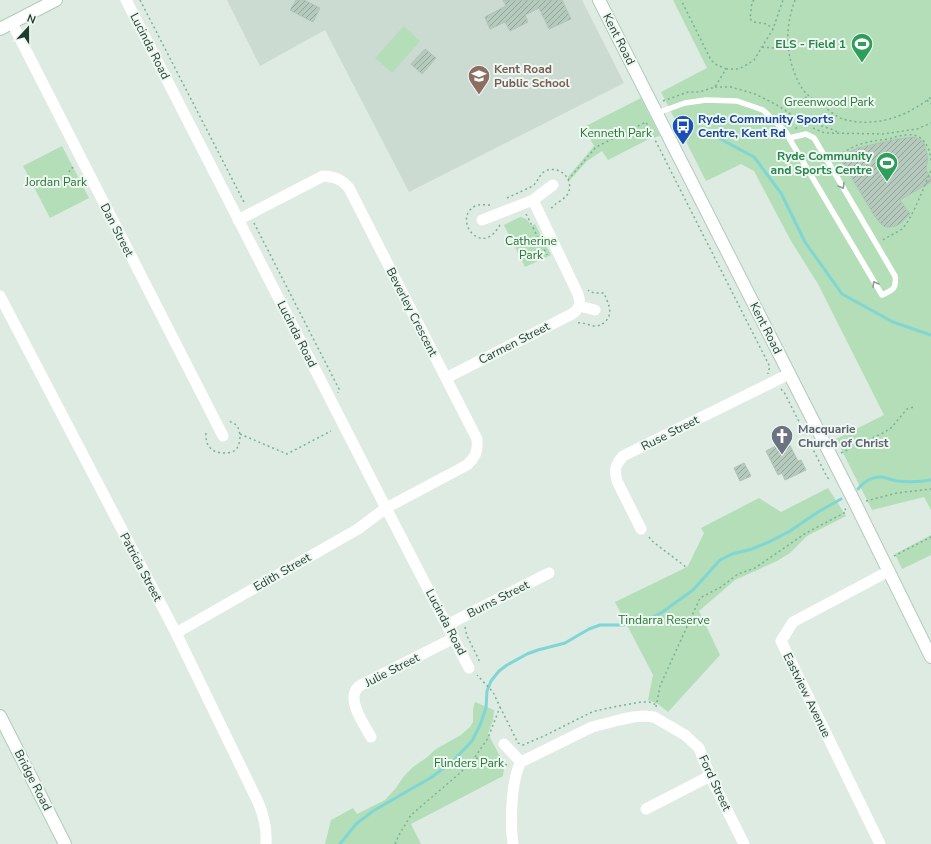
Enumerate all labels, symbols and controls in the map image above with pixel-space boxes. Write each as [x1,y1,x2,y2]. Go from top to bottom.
north arrow [8,8,48,48]
street label: Lucinda Road [126,10,174,82]
text: N [25,11,38,28]
street label: Kent Road [599,11,639,67]
sports icon: ELS - Field 1 [849,31,875,64]
place label: ELS - Field 1 [775,36,846,52]
place label: Kent Road Public School [494,61,570,91]
school or university icon: Kent Road Public School [466,63,492,96]
park label: Greenwood Park [784,94,875,110]
place label: Ryde Community Sports Centre, Kent Rd [698,111,834,141]
bus stop icon: Ryde Community Sports Centre, Kent Rd [670,113,696,146]
park label: Kenneth Park [580,125,653,141]
place label: Ryde Community and Sports Centre [771,148,873,178]
sports icon: Ryde Community and Sports Centre [874,150,900,183]
park label: Jordan Park [24,174,88,190]
one-way arrow [837,182,844,189]
street label: Dan Street [97,201,138,260]
park label: Catherine Park [505,233,557,263]
street label: Beverley Crescent [383,265,442,360]
one-way arrow [873,281,880,288]
street label: Lucinda Road [273,298,321,370]
street label: Kent Road [746,300,786,356]
street label: Carmen Street [476,318,553,368]
street label: Ruse Street [638,411,702,454]
place label: Macquarie Church of Christ [798,421,889,451]
church icon: Macquarie Church of Christ [769,423,795,456]
street label: Patricia Street [116,530,166,605]
street label: Edith Street [250,549,314,595]
street label: Burns Street [464,576,532,621]
street label: Lucinda Road [422,586,470,658]
park label: Tindarra Reserve [618,612,710,628]
street label: Julie Street [361,649,423,691]
street label: Eastview Avenue [780,650,834,740]
street label: Bridge Road [11,747,55,813]
street label: Ford Street [695,752,735,814]
park label: Flinders Park [434,755,505,771]

